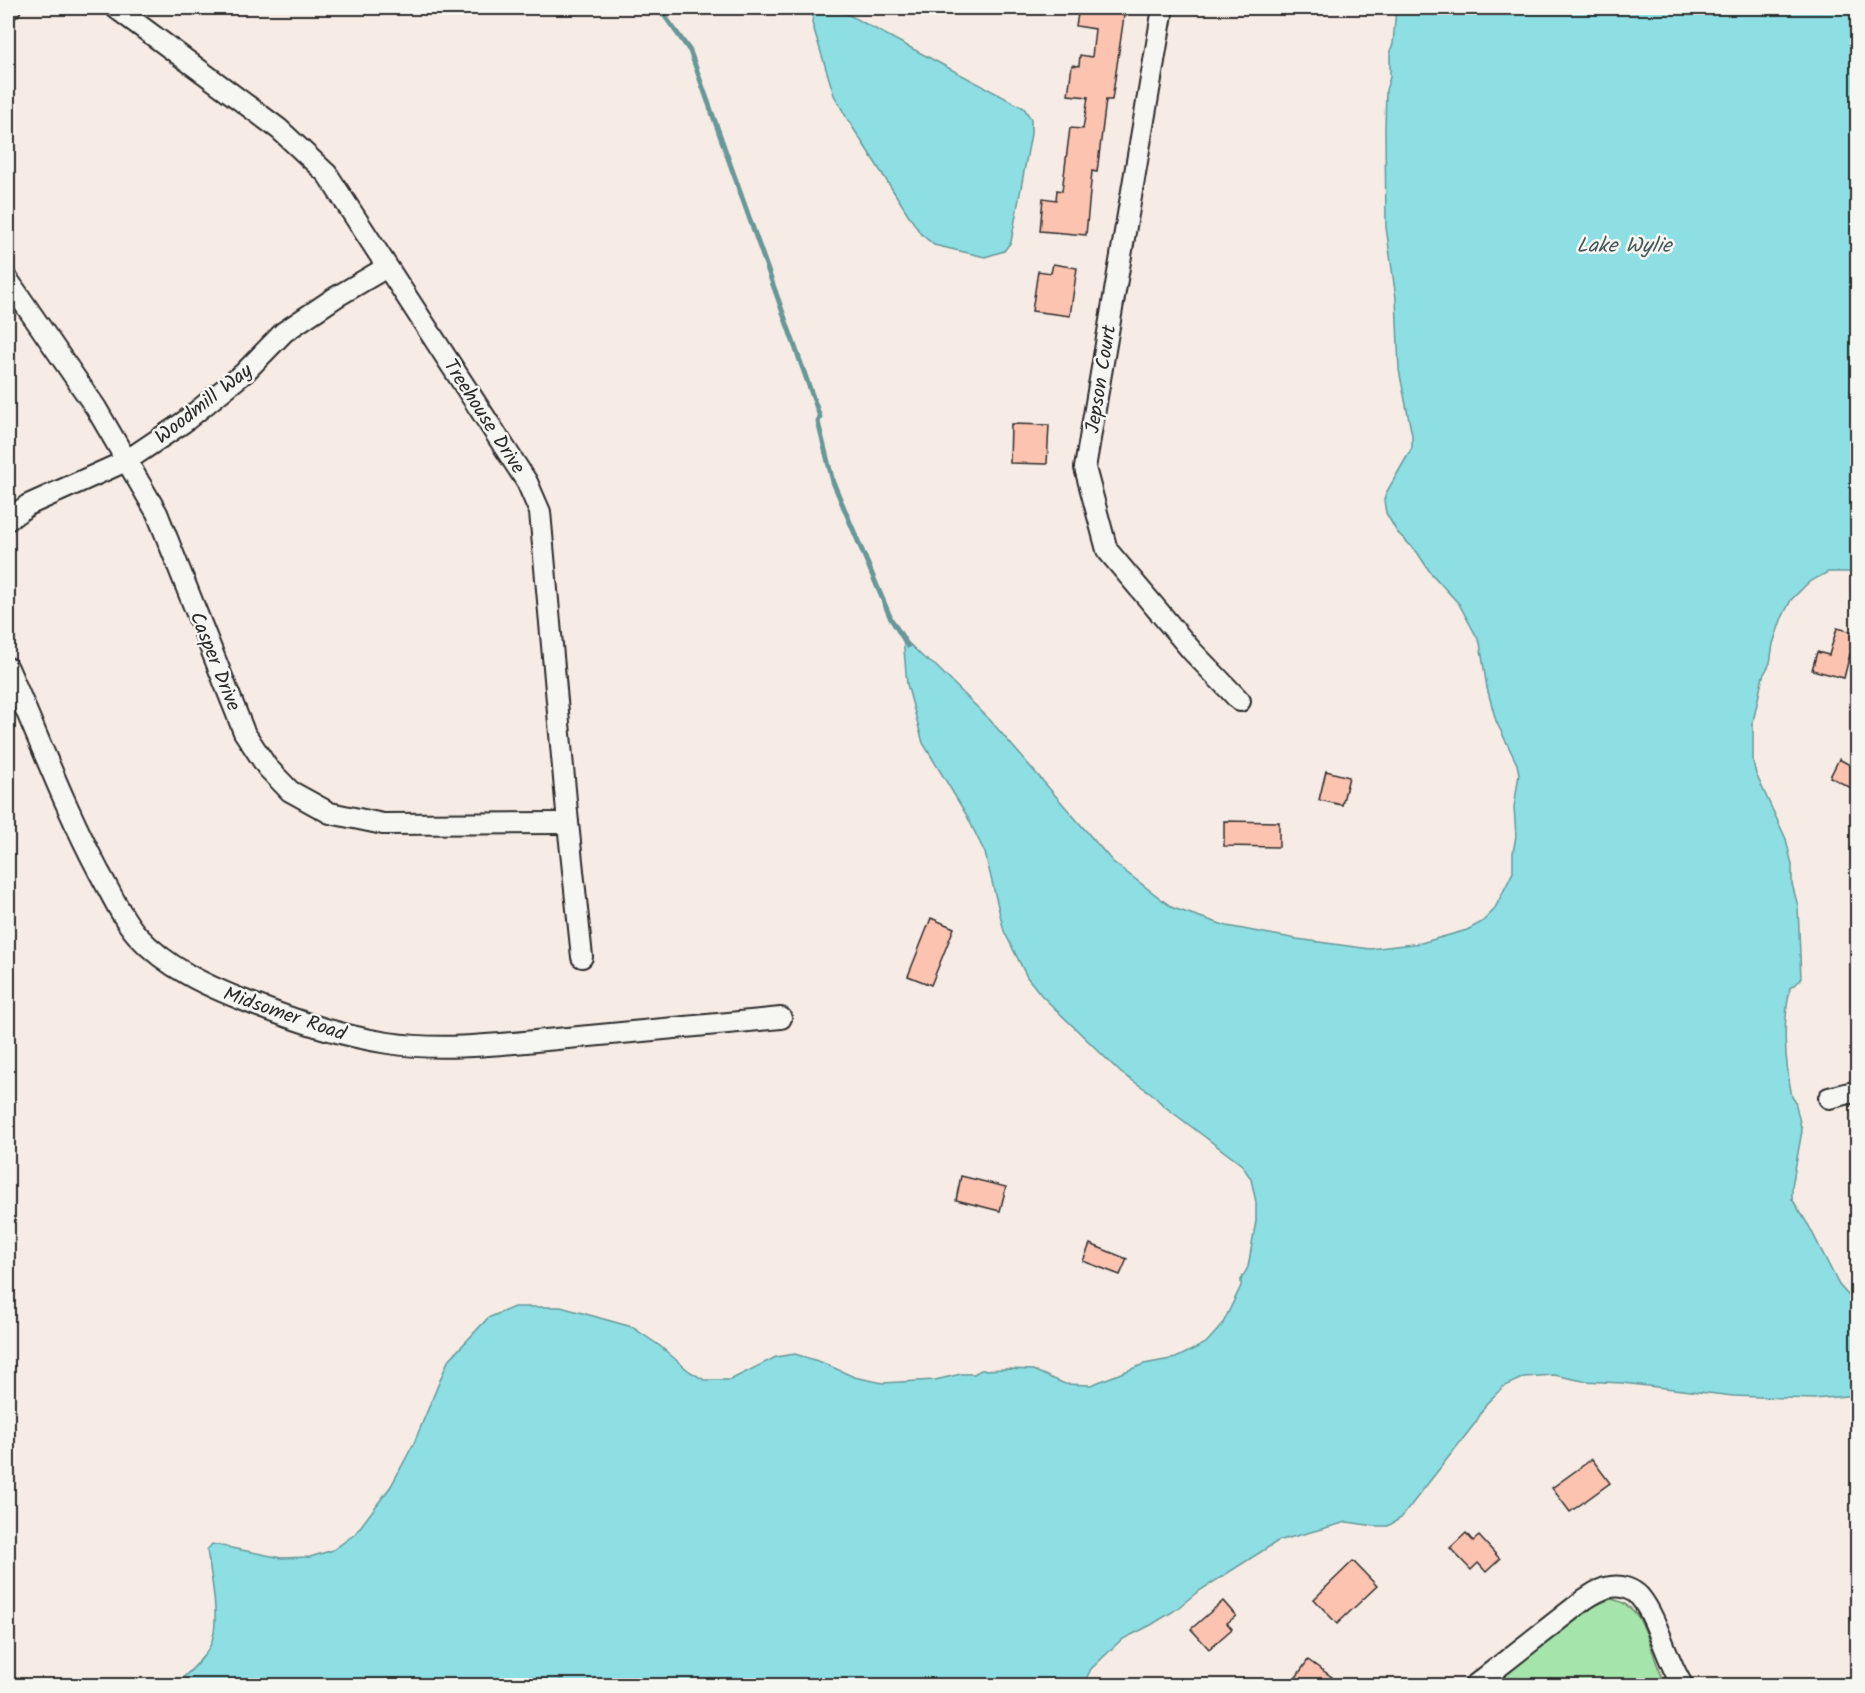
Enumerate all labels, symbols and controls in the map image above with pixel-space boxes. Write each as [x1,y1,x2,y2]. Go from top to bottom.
water label: Lake Wylie [1577,230,1674,263]
street label: Jepson Court [1078,323,1126,436]
street label: Treehouse Drive [434,353,533,481]
street label: Woodmill Way [148,356,261,453]
street label: Casper Drive [180,607,249,716]
street label: Midsomer Road [219,979,351,1051]

